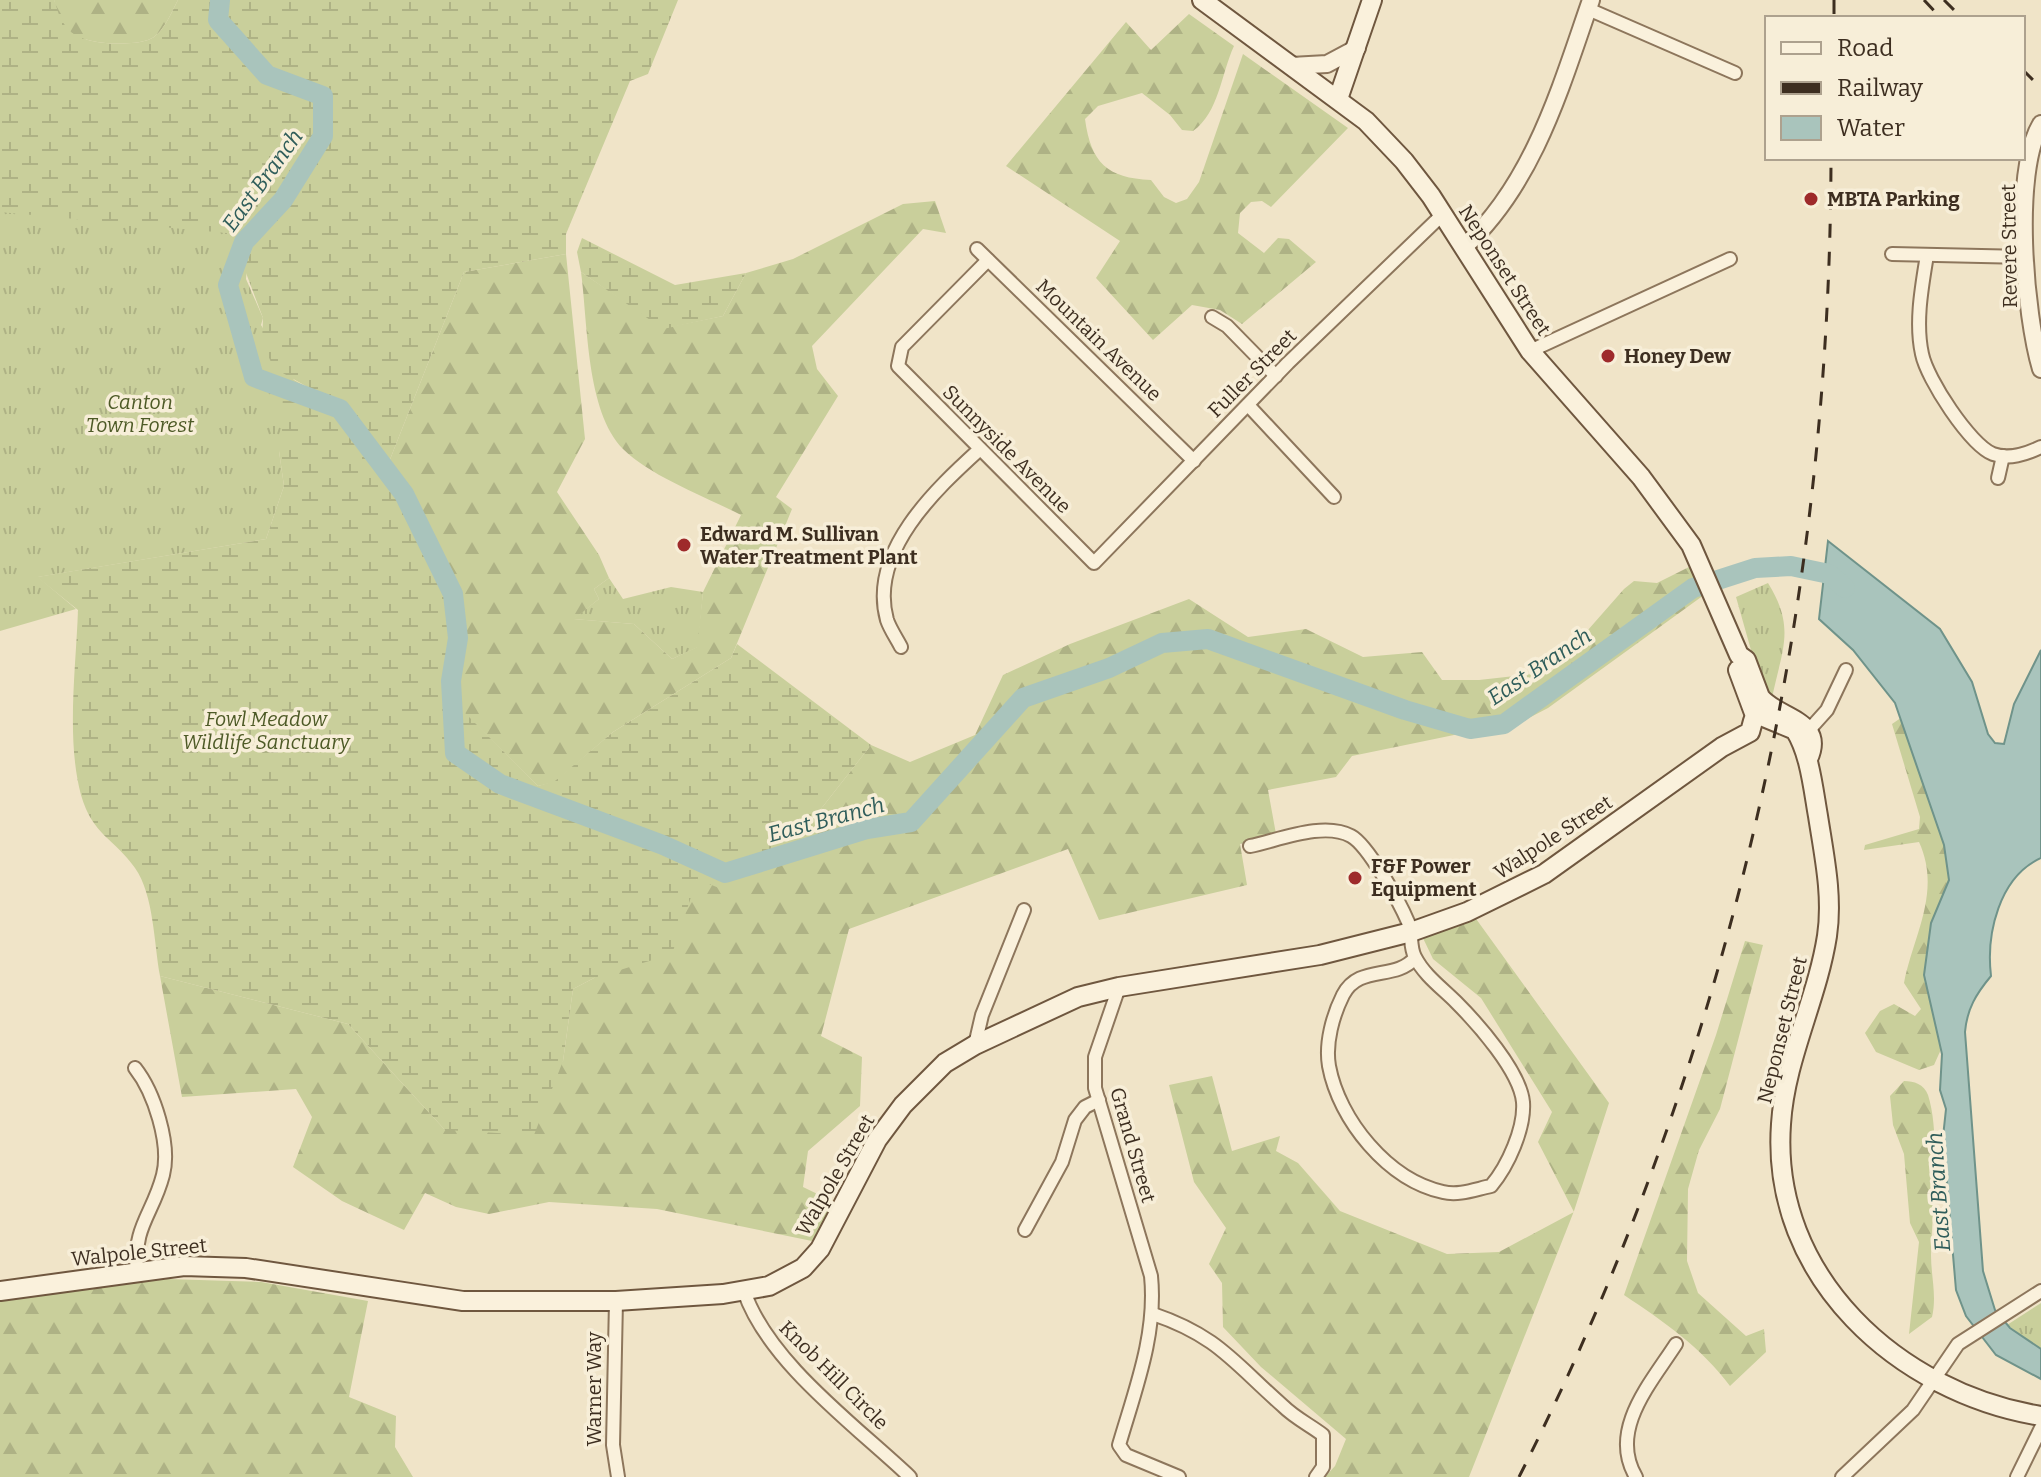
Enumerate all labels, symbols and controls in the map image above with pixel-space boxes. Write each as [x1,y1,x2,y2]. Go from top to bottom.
legend [1765,16,2025,160]
text: Road [1837,34,1893,62]
text: Railway [1837,74,1923,102]
text: Water [1837,114,1905,142]
water label: East Branch [216,124,308,237]
street label: Revere Street [1996,184,2022,308]
place label: MBTA Parking [1827,187,1960,211]
marker: MBTA Parking [1802,190,1820,208]
street label: Neponset Street [1454,200,1556,340]
street label: Mountain Avenue [1031,274,1167,406]
street label: Fuller Street [1203,324,1301,422]
place label: Honey Dew [1624,344,1731,368]
marker: Honey Dew [1599,347,1617,365]
street label: Sunnyside Avenue [938,380,1076,518]
park label: Canton Town Forest [86,390,195,437]
place label: Edward M. Sullivan Water Treatment Plant [700,522,918,569]
marker: Edward M. Sullivan Water Treatment Plant [675,536,693,554]
water label: East Branch [1482,622,1596,711]
park label: Fowl Meadow Wildlife Sanctuary [182,707,352,755]
street label: Walpole Street [1489,790,1617,884]
water label: East Branch [765,791,887,848]
place label: F&F Power Equipment [1371,854,1477,901]
marker: F&F Power Equipment [1346,869,1364,887]
street label: Neponset Street [1752,954,1812,1106]
street label: Grand Street [1105,1085,1161,1205]
street label: Walpole Street [791,1110,879,1240]
water label: East Branch [1921,1131,1956,1253]
street label: Walpole Street [70,1233,208,1271]
street label: Knob Hill Circle [775,1316,893,1434]
street label: Warner Way [582,1331,606,1446]

